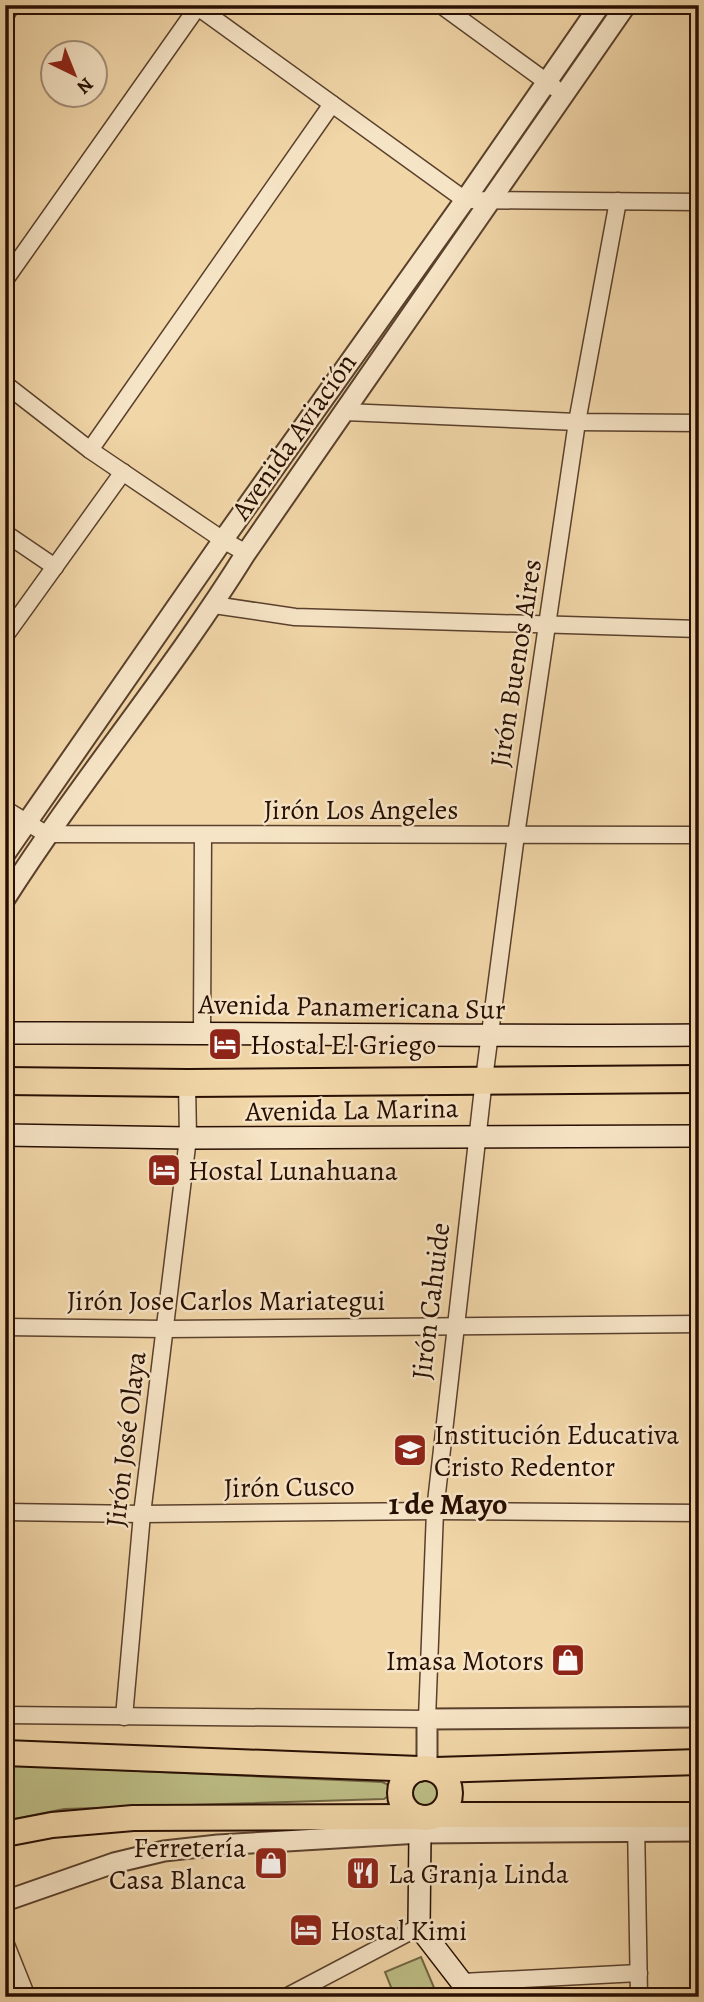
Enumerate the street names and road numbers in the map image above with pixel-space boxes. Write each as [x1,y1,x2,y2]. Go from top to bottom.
street label: Avenida Aviación [222,346,365,528]
street label: Jirón Buenos Aires [481,556,551,770]
street label: Jirón Los Angeles [263,791,459,829]
street label: Avenida Panamericana Sur [197,985,506,1029]
street label: Avenida La Marina [244,1089,459,1131]
street label: Jirón Cahuide [403,1220,459,1382]
street label: Jirón Jose Carlos Mariategui [67,1282,385,1320]
street label: Jirón José Olaya [96,1349,156,1529]
street label: Jirón Cusco [223,1467,355,1507]

